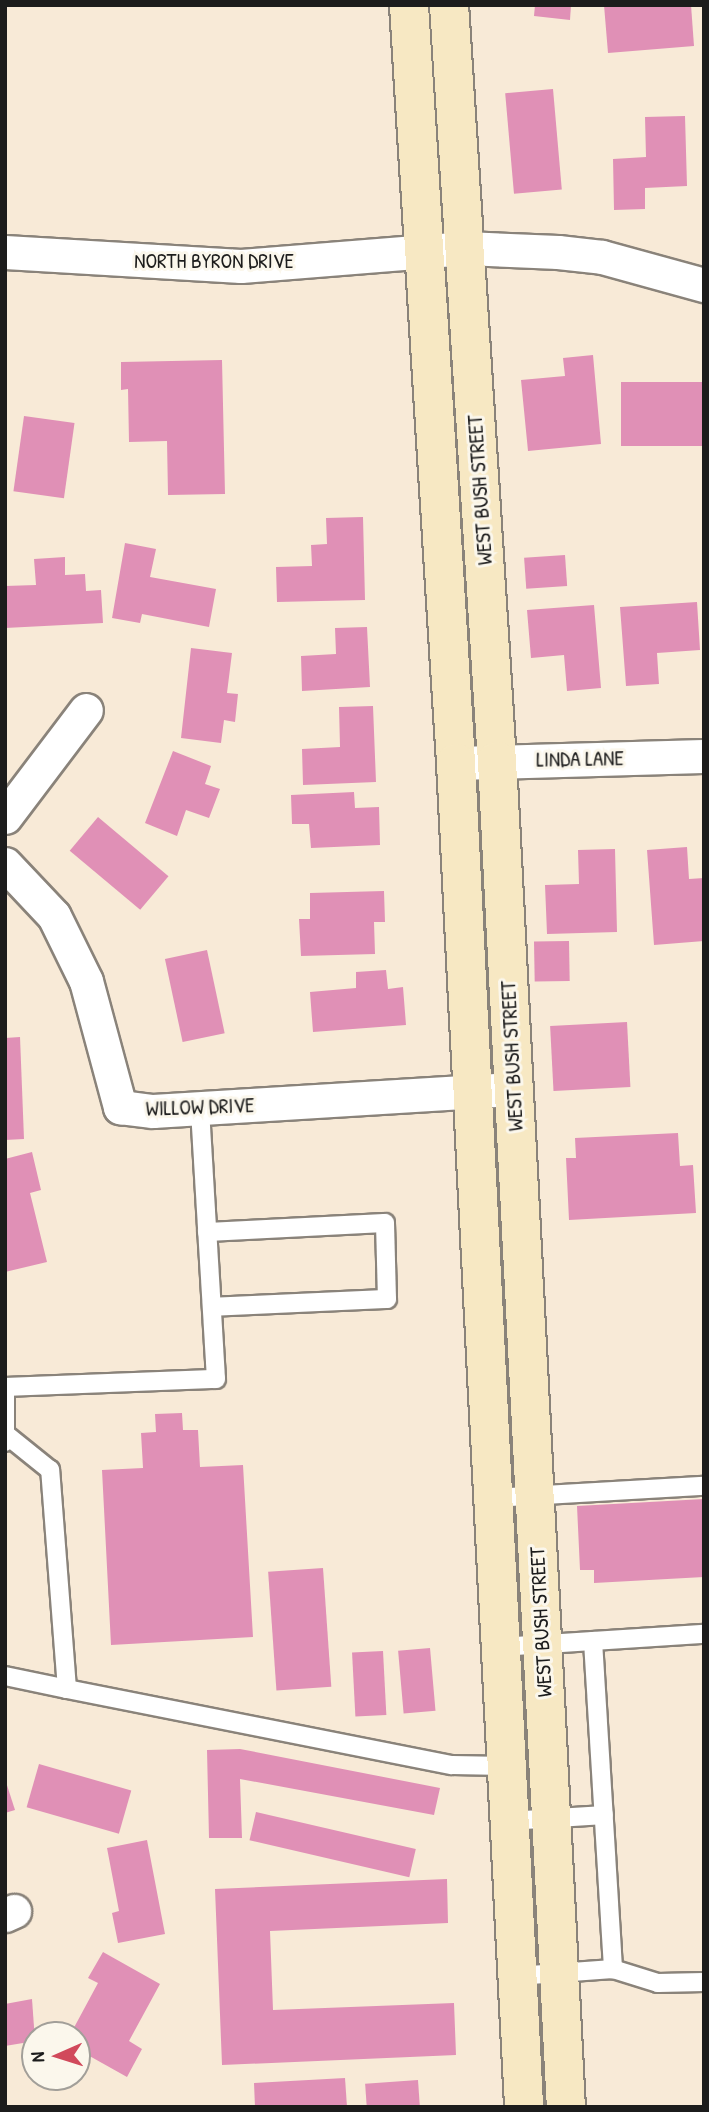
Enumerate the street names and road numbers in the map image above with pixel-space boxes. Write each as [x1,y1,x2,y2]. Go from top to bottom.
street label: NORTH BYRON DRIVE [134,248,294,274]
street label: WEST BUSH STREET [462,414,498,566]
street label: LINDA LANE [536,746,624,772]
street label: WEST BUSH STREET [495,980,529,1132]
street label: WILLOW DRIVE [145,1093,255,1121]
street label: WEST BUSH STREET [524,1546,558,1698]

